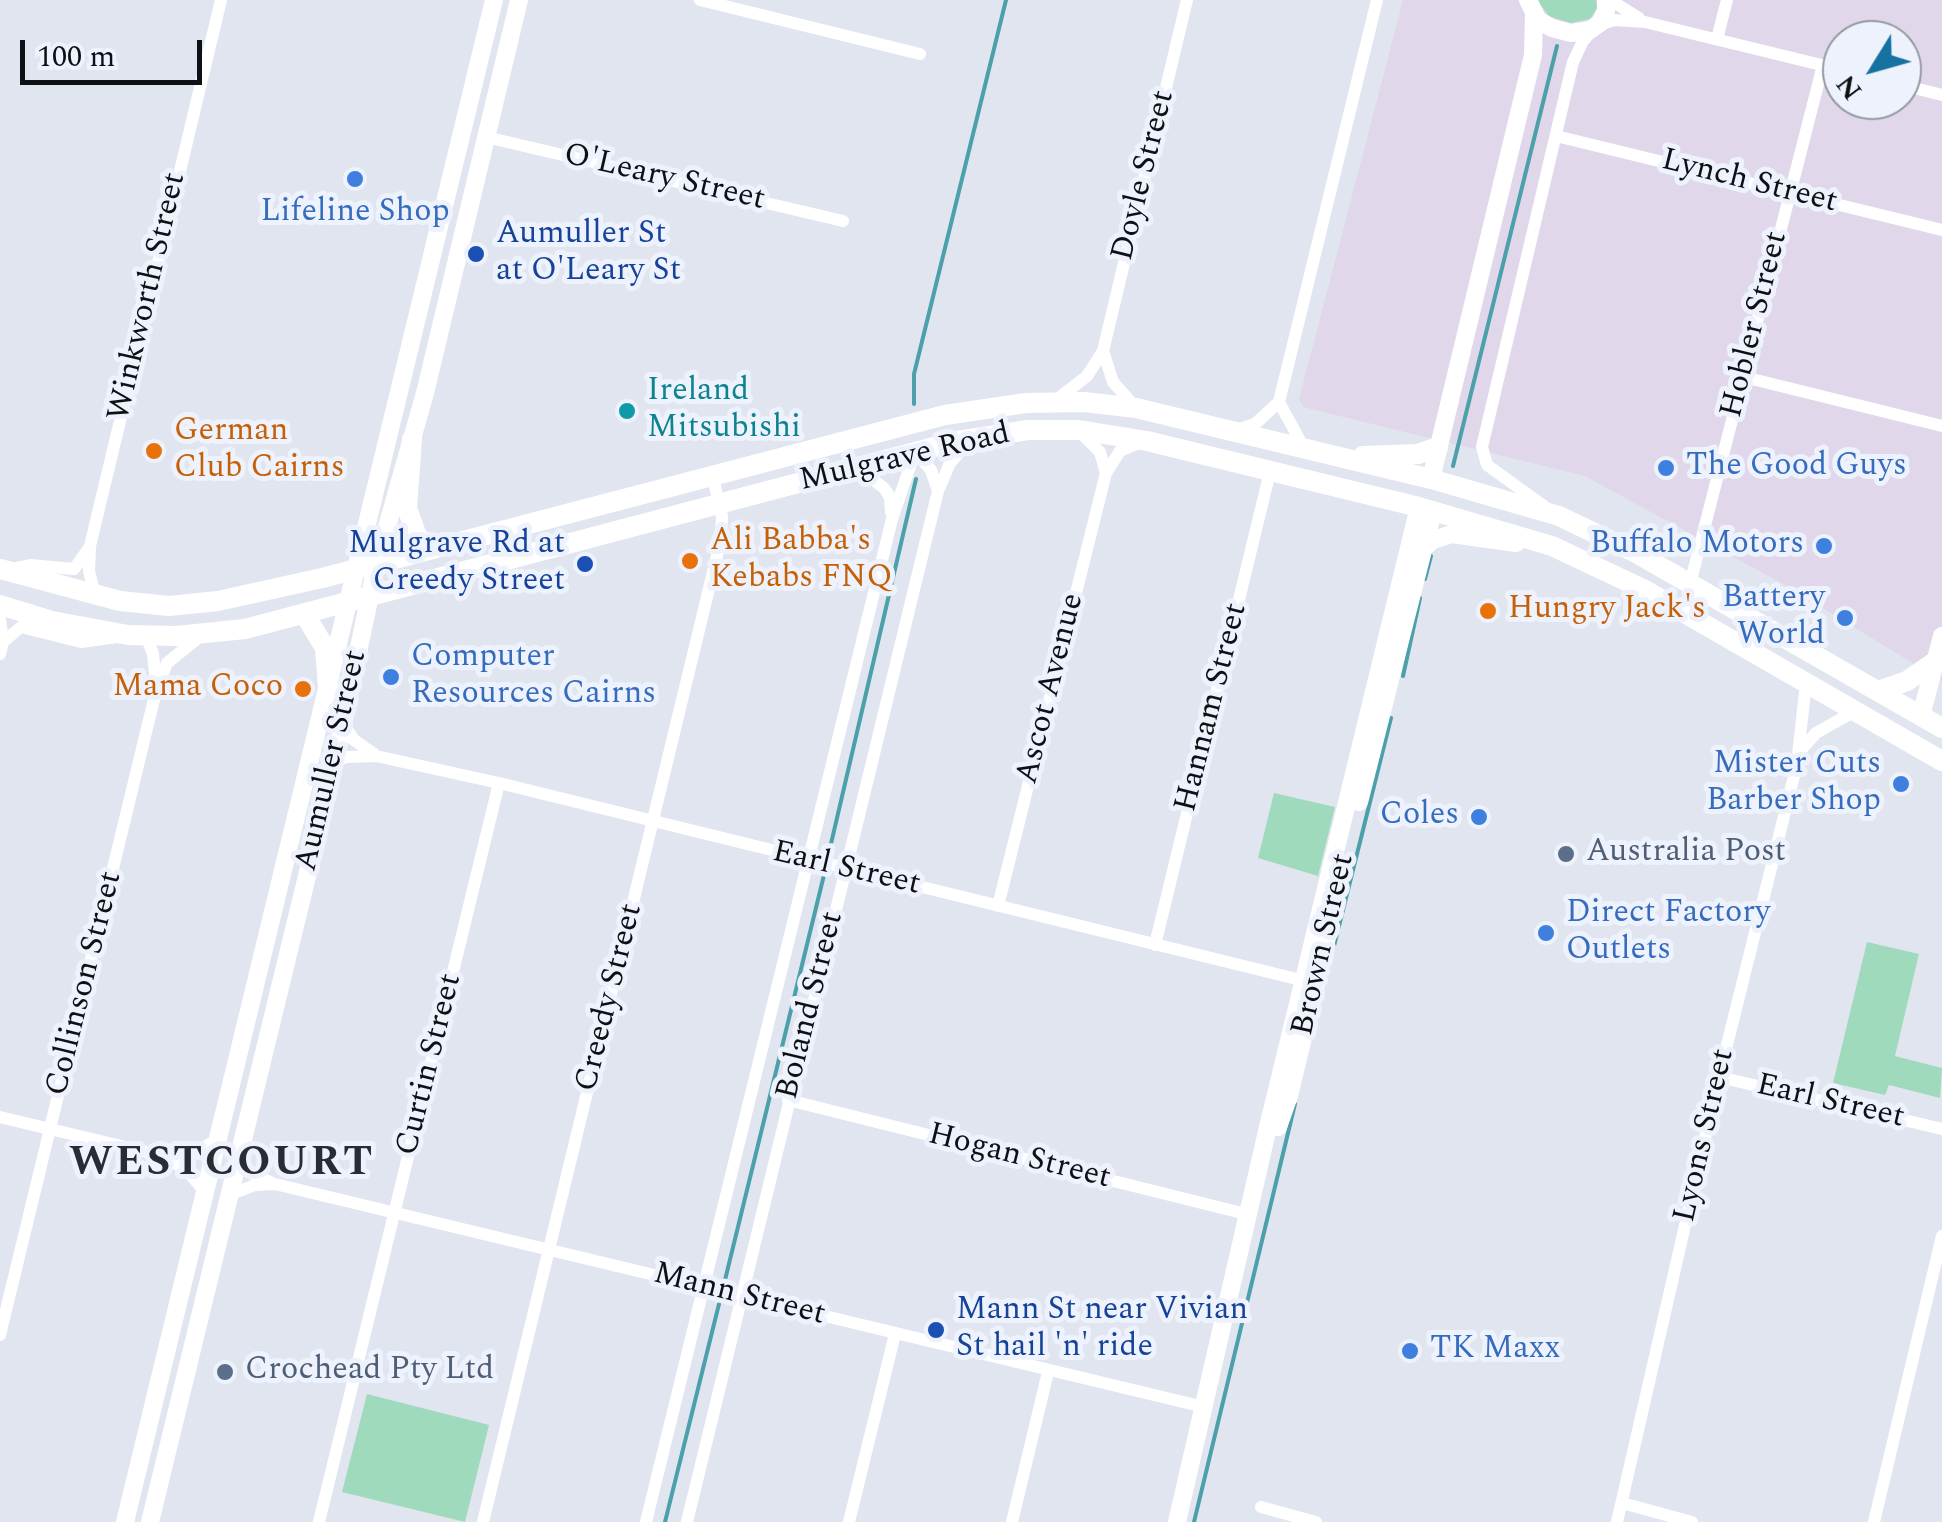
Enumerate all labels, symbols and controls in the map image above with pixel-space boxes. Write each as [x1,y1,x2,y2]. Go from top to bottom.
scale bar [25,20,208,82]
north arrow [1822,20,1922,120]
text: 100 m [37,34,115,80]
text: N [1825,65,1873,109]
street label: Doyle Street [1105,87,1185,265]
street label: O'Leary Street [560,137,768,221]
street label: Lynch Street [1657,143,1841,223]
marker: Lifeline Shop [344,168,366,190]
street label: Winkworth Street [102,169,196,425]
place label: Lifeline Shop [260,195,450,233]
place label: Aumuller St at O'Leary St [496,217,681,292]
street label: Hobler Street [1714,228,1798,422]
marker: Aumuller St at O'Leary St [465,243,487,265]
place label: Ireland Mitsubishi [647,374,801,449]
marker: Ireland Mitsubishi [616,400,638,422]
place label: German Club Cairns [174,414,345,489]
street label: Mulgrave Road [796,416,1014,502]
marker: German Club Cairns [143,440,165,462]
place label: The Good Guys [1686,449,1907,487]
marker: The Good Guys [1655,457,1677,479]
place label: Ali Babba's Kebabs FNQ [710,524,892,599]
place label: Mulgrave Rd at Creedy Street [348,527,565,602]
place label: Buffalo Motors [1590,527,1804,565]
marker: Buffalo Motors [1813,535,1835,557]
marker: Ali Babba's Kebabs FNQ [679,550,701,572]
marker: Mulgrave Rd at Creedy Street [574,553,596,575]
place label: Battery World [1722,581,1825,656]
street label: Ascot Avenue [1010,590,1094,788]
place label: Hungry Jack's [1508,592,1706,630]
street label: Hannam Street [1169,600,1257,816]
marker: Hungry Jack's [1477,600,1499,622]
marker: Battery World [1834,607,1856,629]
place label: Computer Resources Cairns [411,640,656,715]
street label: Aumuller Street [289,647,377,875]
marker: Computer Resources Cairns [380,666,402,688]
place label: Mama Coco [112,670,283,708]
marker: Mama Coco [292,678,314,700]
place label: Mister Cuts Barber Shop [1706,747,1881,822]
marker: Mister Cuts Barber Shop [1890,773,1912,795]
place label: Coles [1380,798,1459,836]
marker: Coles [1468,806,1490,828]
street label: Earl Street [768,834,924,906]
place label: Australia Post [1586,835,1786,873]
marker: Australia Post [1555,843,1577,865]
street label: Brown Street [1285,850,1365,1040]
street label: Collinson Street [40,868,132,1100]
place label: Direct Factory Outlets [1566,896,1770,971]
street label: Creedy Street [569,900,653,1096]
street label: Boland Street [770,908,854,1104]
marker: Direct Factory Outlets [1535,922,1557,944]
street label: Curtin Street [390,970,472,1160]
street label: Lyons Street [1667,1045,1745,1227]
street label: Earl Street [1752,1067,1908,1139]
street label: Hogan Street [924,1117,1114,1199]
district label: WESTCOURT [69,1141,375,1191]
street label: Mann Street [649,1256,829,1336]
place label: Mann St near Vivian St hail 'n' ride [956,1293,1248,1368]
marker: Mann St near Vivian St hail 'n' ride [925,1319,947,1341]
place label: TK Maxx [1430,1332,1560,1370]
marker: TK Maxx [1399,1340,1421,1362]
place label: Crochead Pty Ltd [245,1353,494,1391]
marker: Crochead Pty Ltd [214,1361,236,1383]

